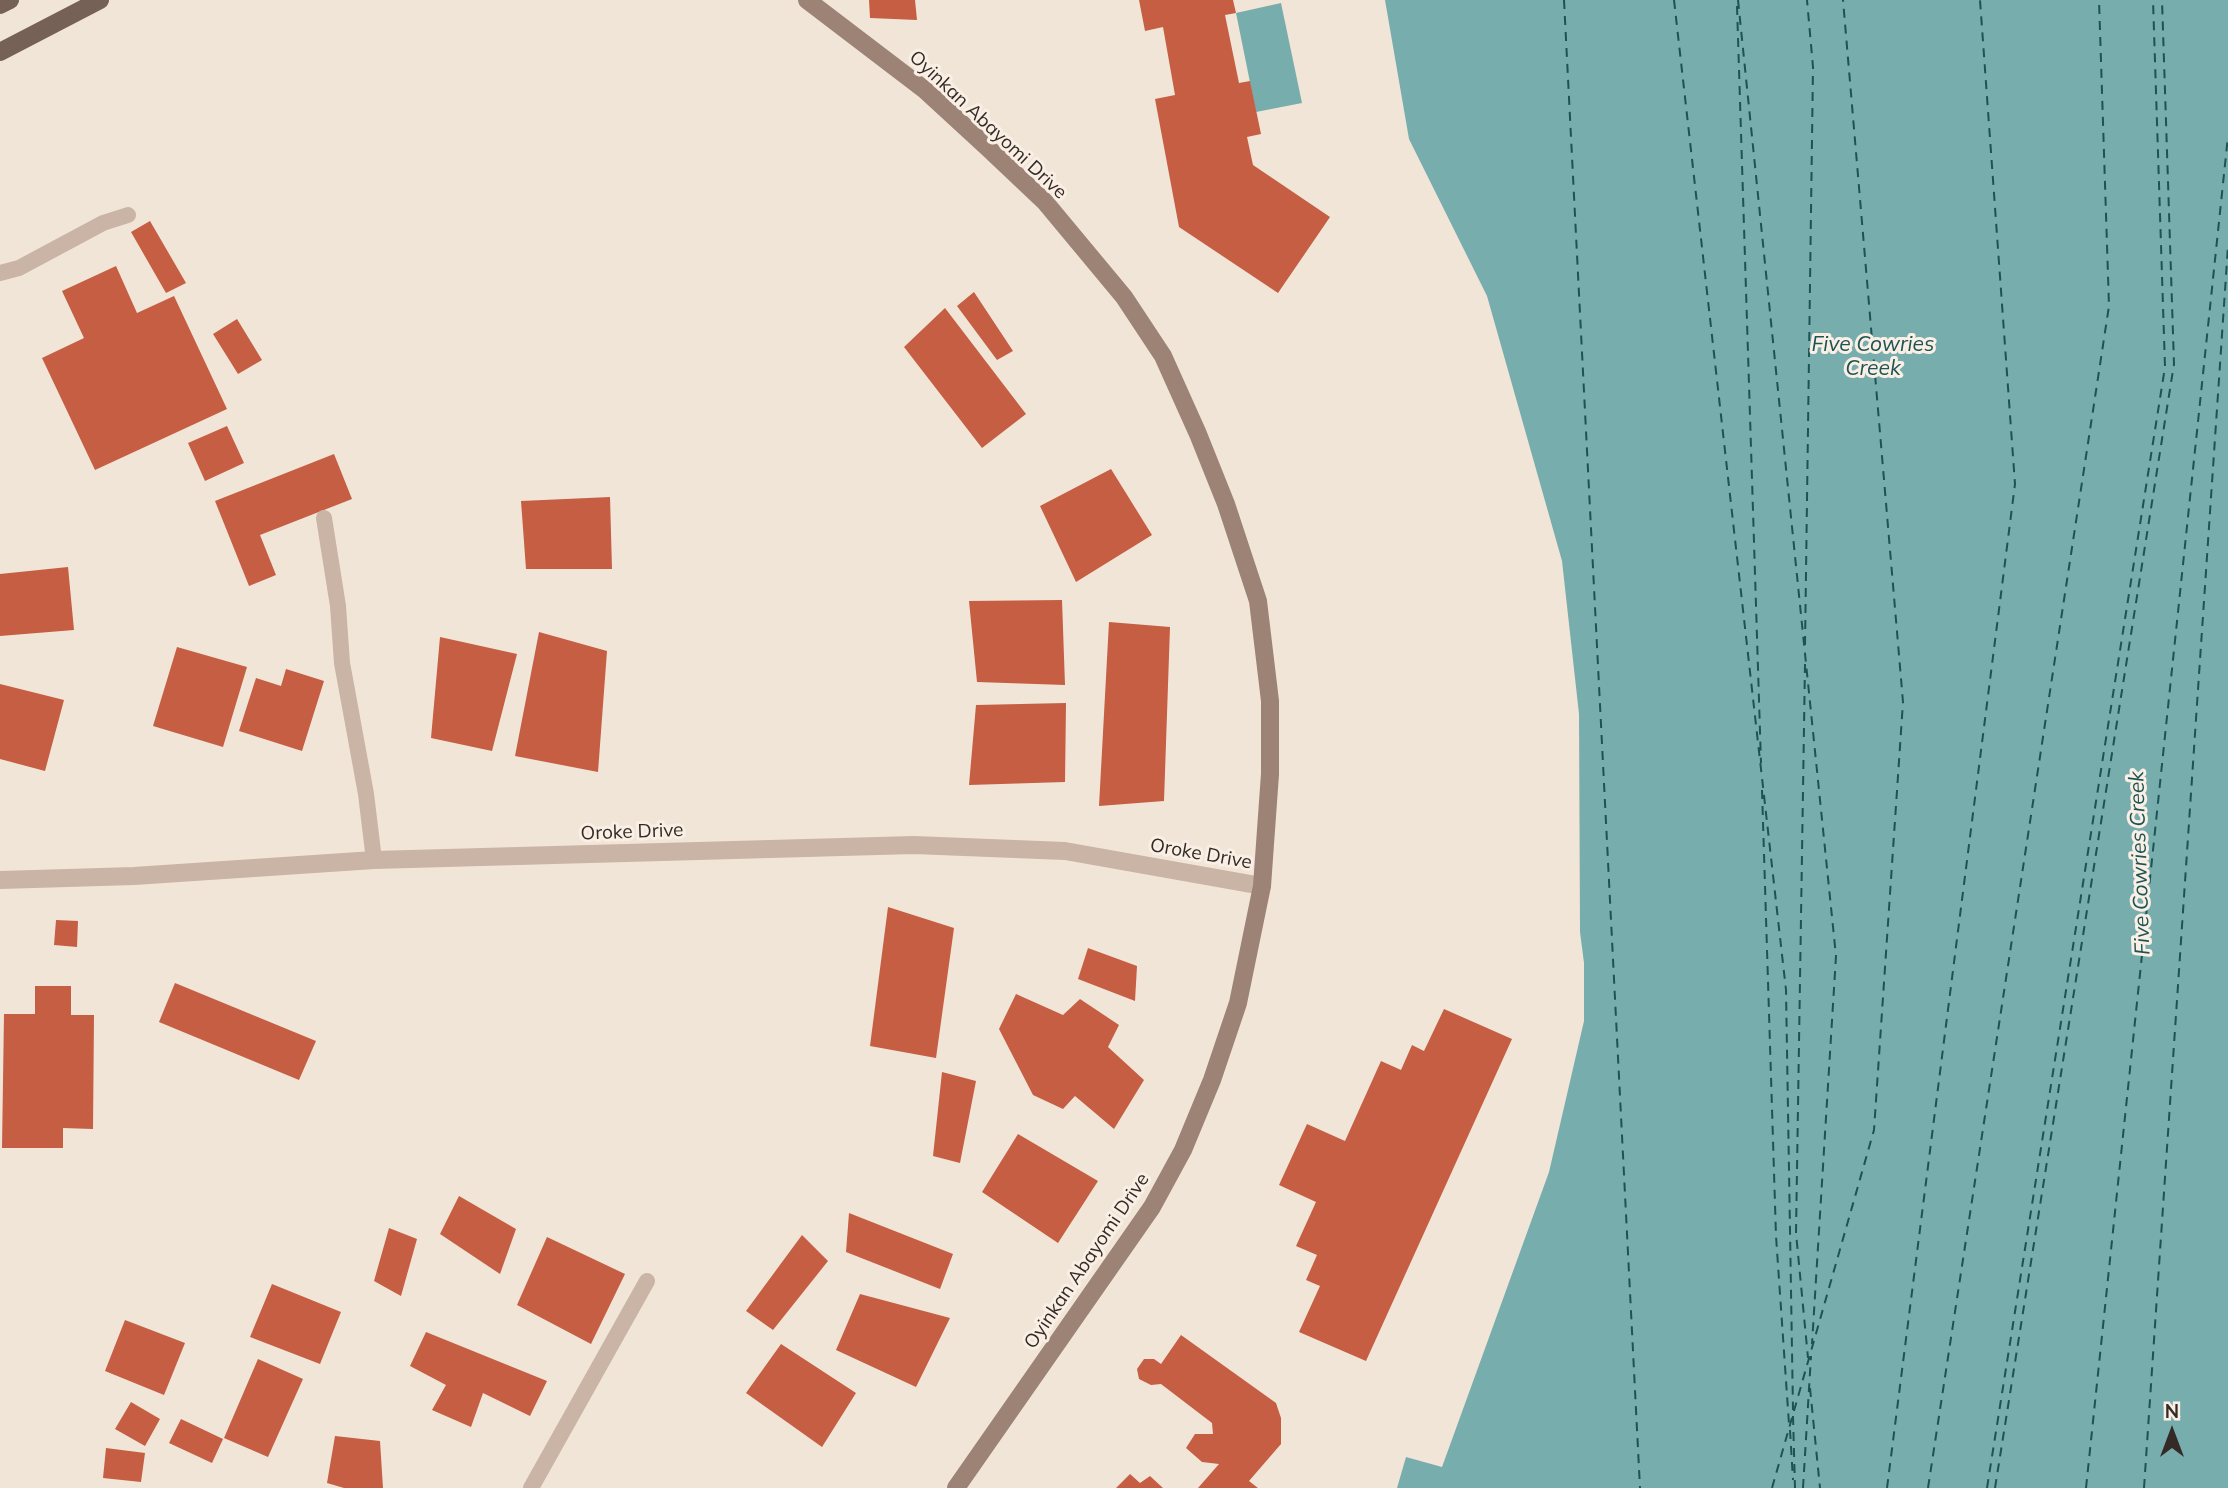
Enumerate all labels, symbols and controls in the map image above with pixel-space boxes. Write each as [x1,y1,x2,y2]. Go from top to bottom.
street label: Oyinkan Abayomi Drive [904,46,1072,204]
water label: Five Cowries Creek [1812,332,1934,382]
water label: Five Cowries Creek [2124,771,2156,955]
street label: Oroke Drive [580,819,684,845]
street label: Oroke Drive [1148,834,1254,874]
street label: Oyinkan Abayomi Drive [1020,1169,1154,1353]
north arrow [2137,1397,2207,1467]
text: N [2165,1399,2179,1423]

